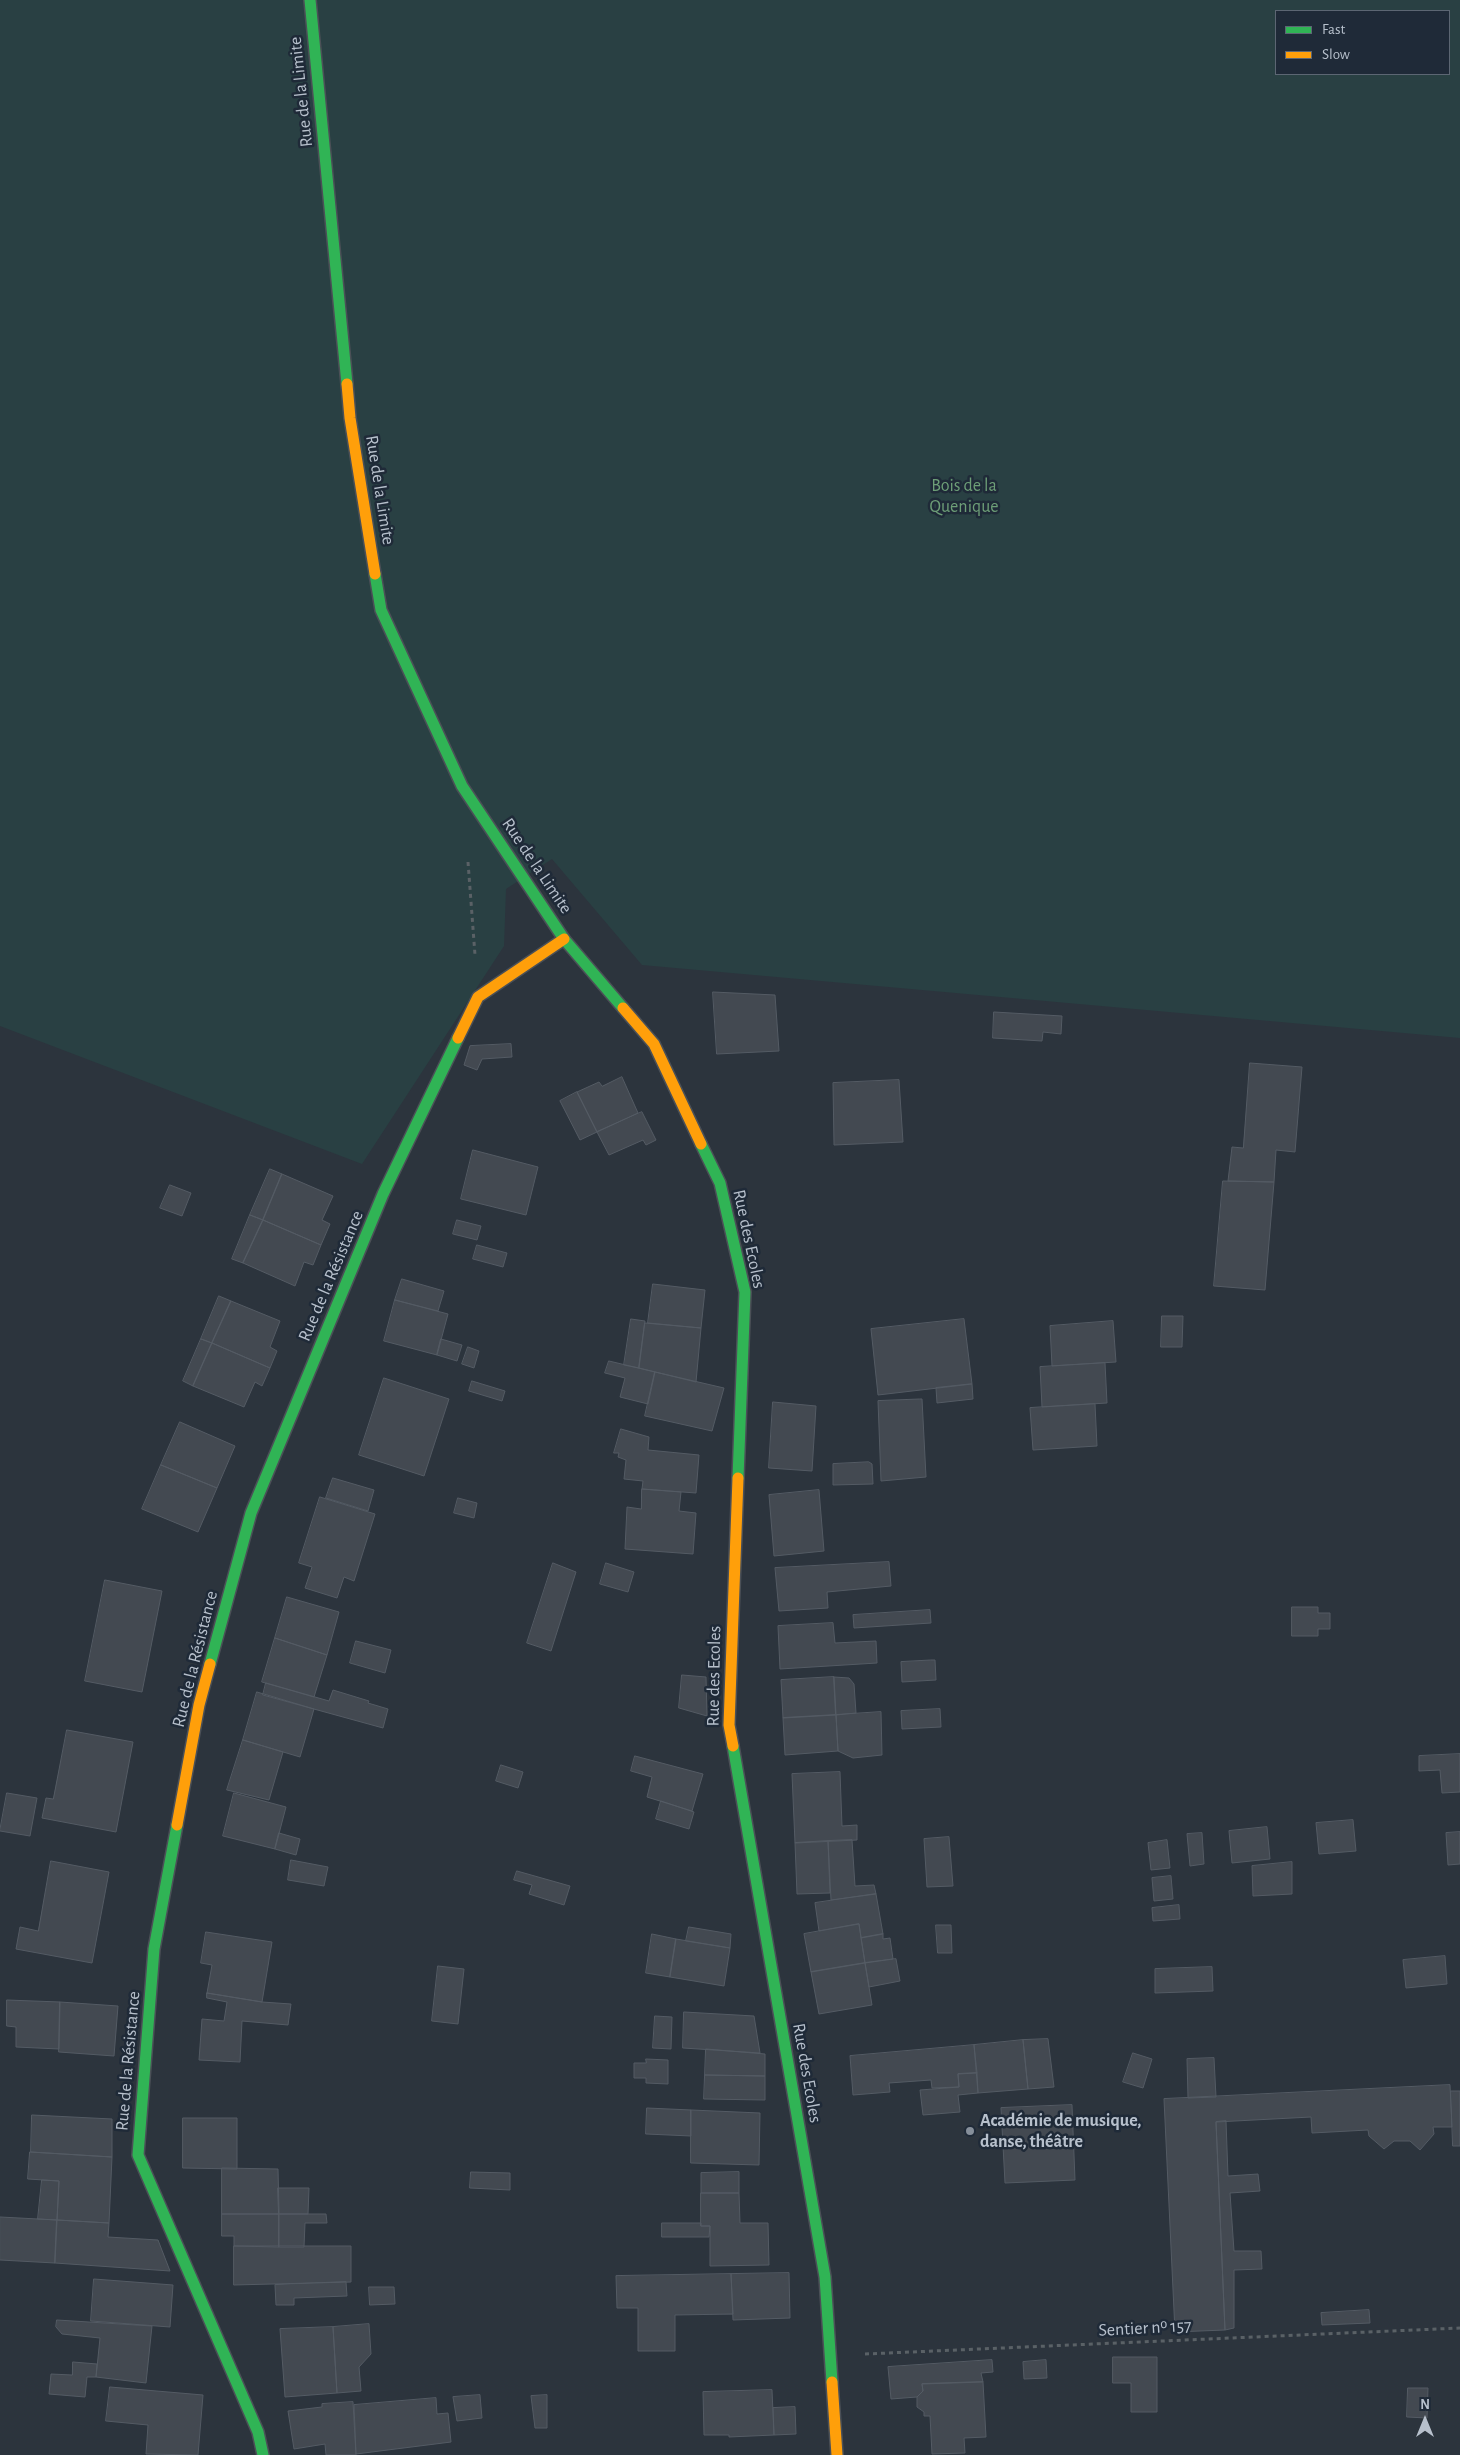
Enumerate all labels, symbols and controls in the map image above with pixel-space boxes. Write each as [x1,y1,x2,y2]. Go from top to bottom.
legend [1275,10,1450,75]
text: Fast [1322,22,1345,37]
street label: Rue de la Limite [284,36,318,148]
text: Slow [1322,47,1350,62]
street label: Rue de la Limite [361,434,399,546]
park label: Bois de la Quenique [929,475,999,518]
street label: Rue de la Limite [497,814,577,918]
street label: Rue des Ecoles [728,1188,770,1290]
street label: Rue de la Résistance [294,1207,368,1345]
street label: Rue de la Résistance [168,1588,222,1730]
street label: Rue des Ecoles [702,1625,726,1727]
street label: Rue de la Résistance [111,1990,145,2132]
street label: Rue des Ecoles [788,2022,826,2124]
place label: Académie de musique, danse, théâtre [980,2110,1141,2152]
marker: Académie de musique, danse, théâtre [964,2125,976,2137]
street label: Sentier nᵒ 157 [1098,2315,1192,2341]
north arrow [1400,2395,1450,2445]
text: N [1420,2398,1430,2412]

